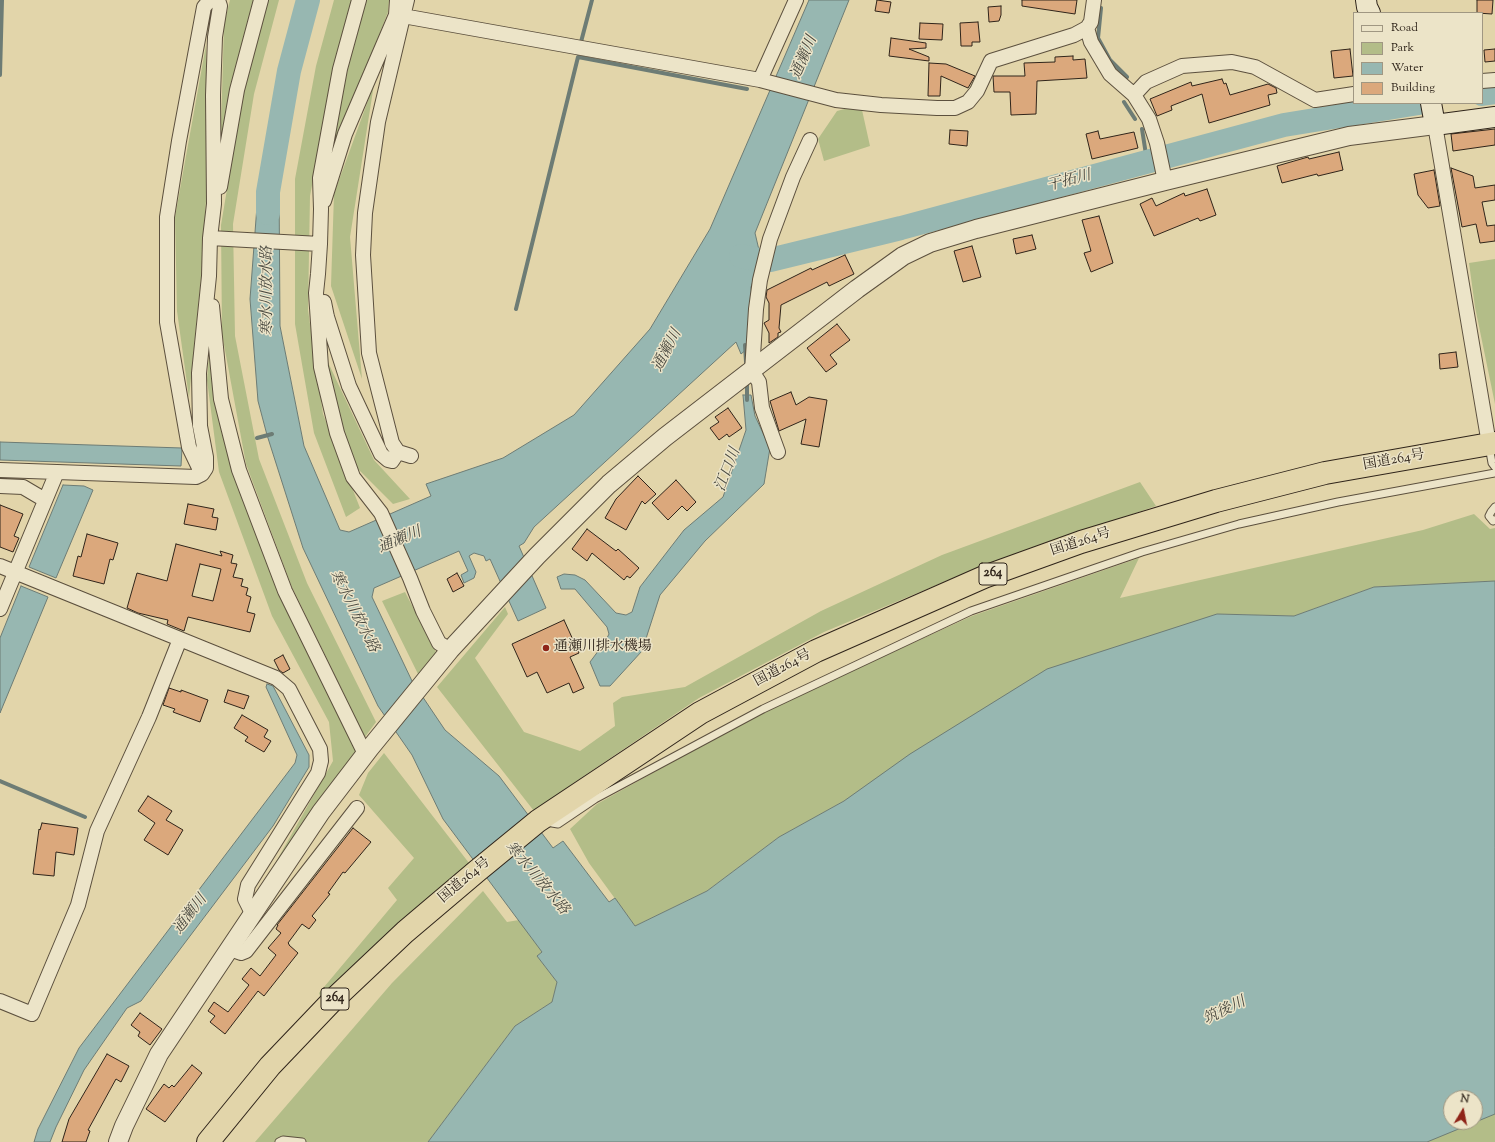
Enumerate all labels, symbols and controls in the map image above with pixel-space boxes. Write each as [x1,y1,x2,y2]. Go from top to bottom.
legend [1353,12,1483,104]
text: Road [1391,19,1418,37]
water label: 通瀬川 [788,34,822,82]
text: Park [1391,39,1414,57]
text: Water [1391,59,1423,77]
text: Building [1391,79,1435,97]
water label: 干拓川 [1045,167,1093,197]
water label: 寒水川放水路 [259,246,277,336]
water label: 通瀬川 [649,327,687,375]
water label: 江口川 [713,446,745,494]
street label: 国道264号 [1362,447,1426,475]
water label: 通瀬川 [376,524,424,558]
street label: 国道264号 [1049,525,1113,561]
road number: 264 [979,563,1007,585]
water label: 寒水川放水路 [325,568,381,656]
place label: 通瀬川排水機場 [554,640,652,656]
marker: 通瀬川排水機場 [541,643,551,653]
street label: 国道264号 [752,647,814,691]
water label: 寒水川放水路 [500,839,572,919]
street label: 国道264号 [436,855,494,907]
water label: 通瀬川 [170,892,212,938]
road number: 264 [321,988,349,1010]
water label: 筑後川 [1201,994,1249,1030]
north arrow [1443,1090,1483,1130]
text: N [1459,1091,1471,1108]

